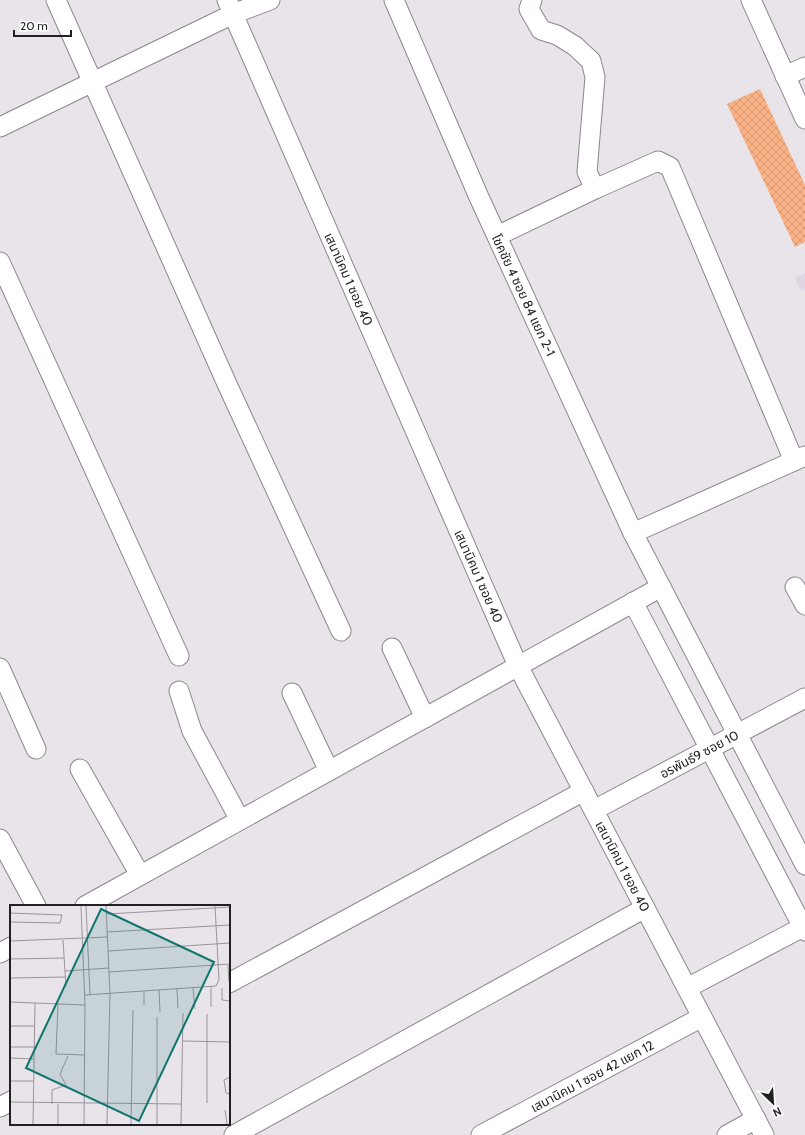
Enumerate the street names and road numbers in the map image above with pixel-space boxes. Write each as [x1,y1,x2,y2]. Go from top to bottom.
street label: เสนานิคม 1 ซอย 40 [321,230,377,328]
street label: โชคชัย 4 ซอย 84 แยก 2-1 [489,232,559,358]
street label: เสนานิคม 1 ซอย 40 [451,527,507,625]
street label: อรพันธ์9 ซอย 10 [657,727,741,781]
street label: เสนานิคม 1 ซอย 40 [592,818,654,914]
street label: เสนานิคม 1 ซอย 42 แยก 12 [528,1037,657,1115]

